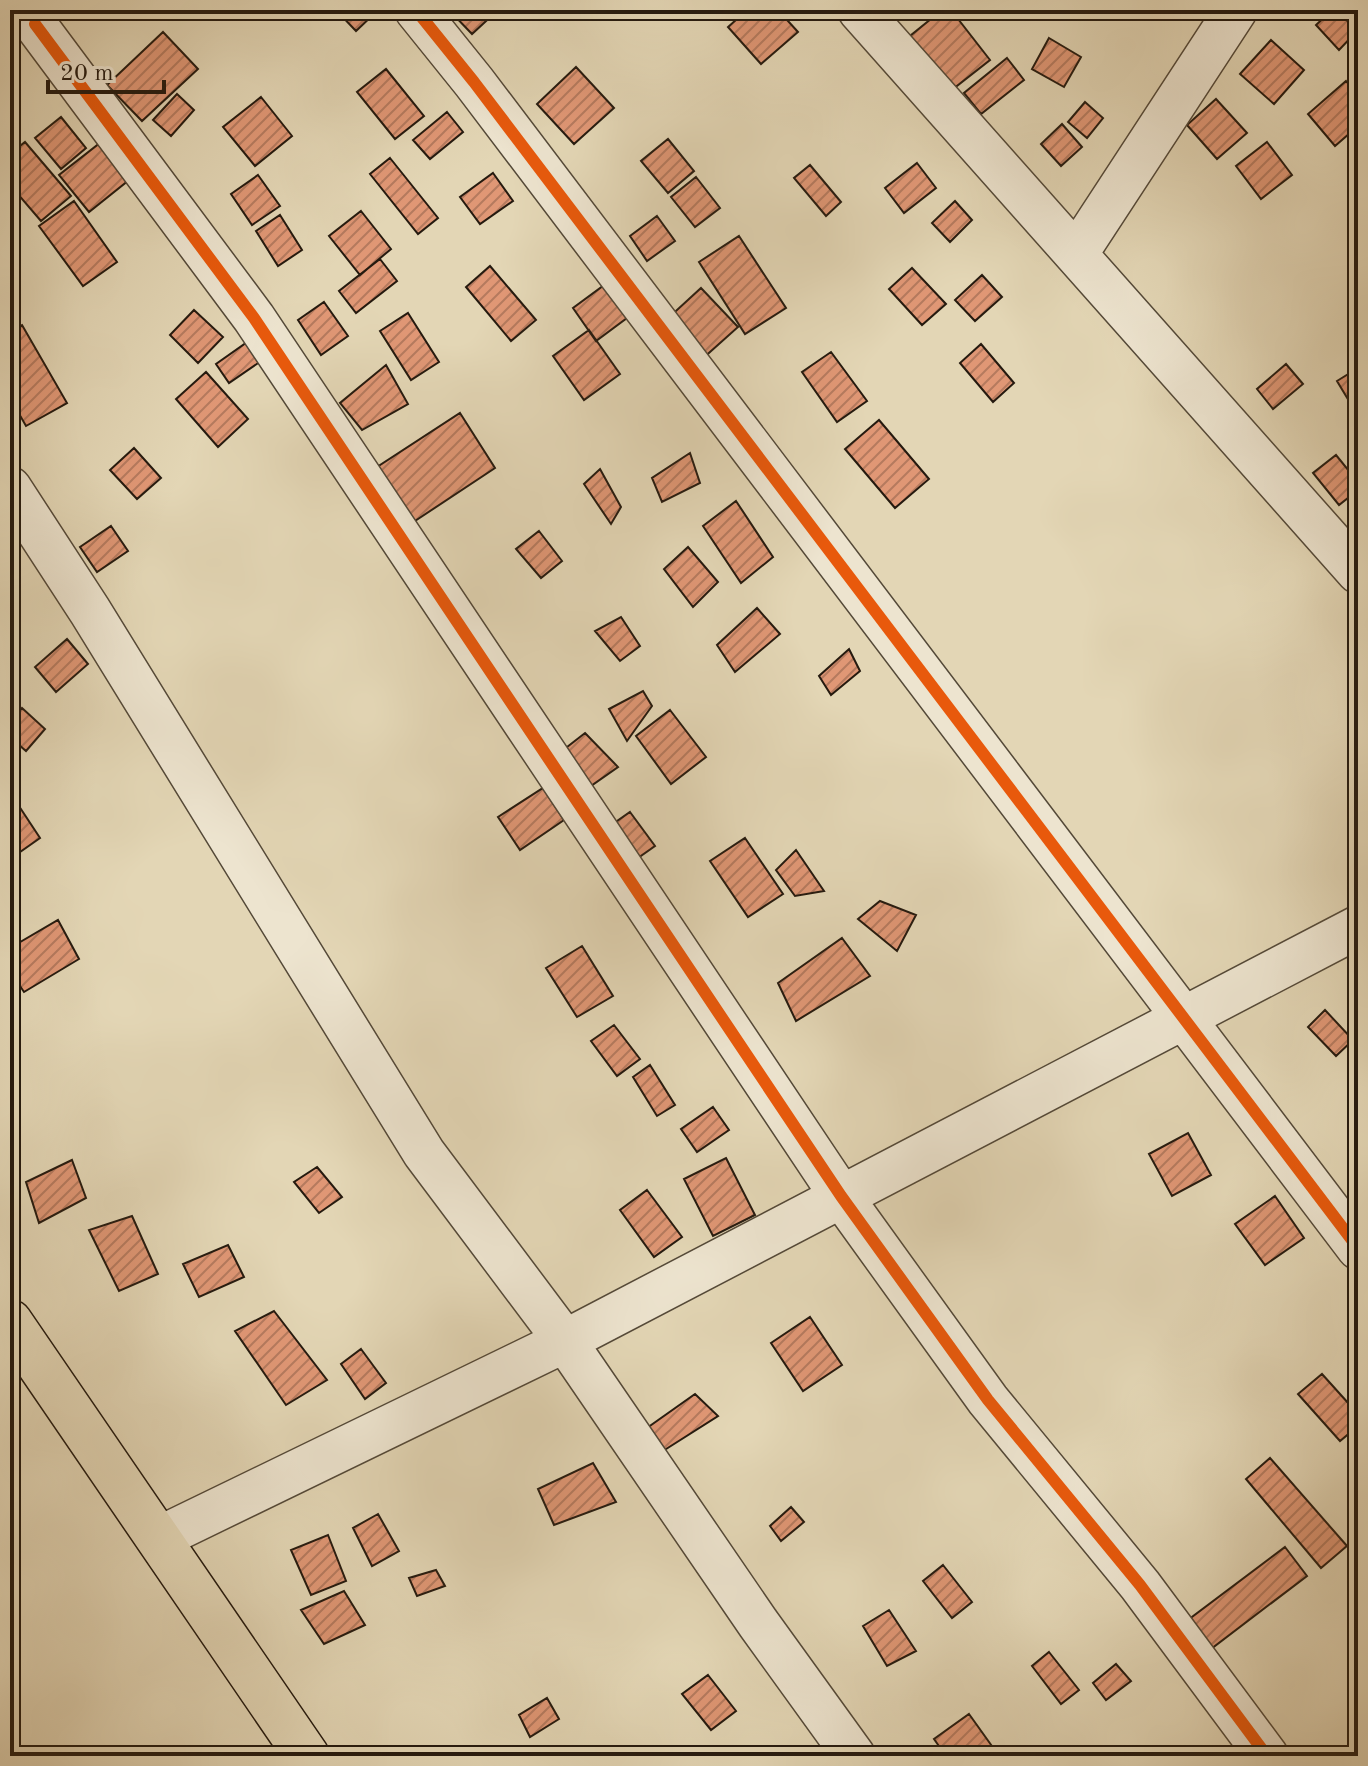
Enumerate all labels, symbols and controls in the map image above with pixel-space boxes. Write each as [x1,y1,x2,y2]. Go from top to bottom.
scale bar [48,44,164,94]
text: 20 m [60,62,114,86]

